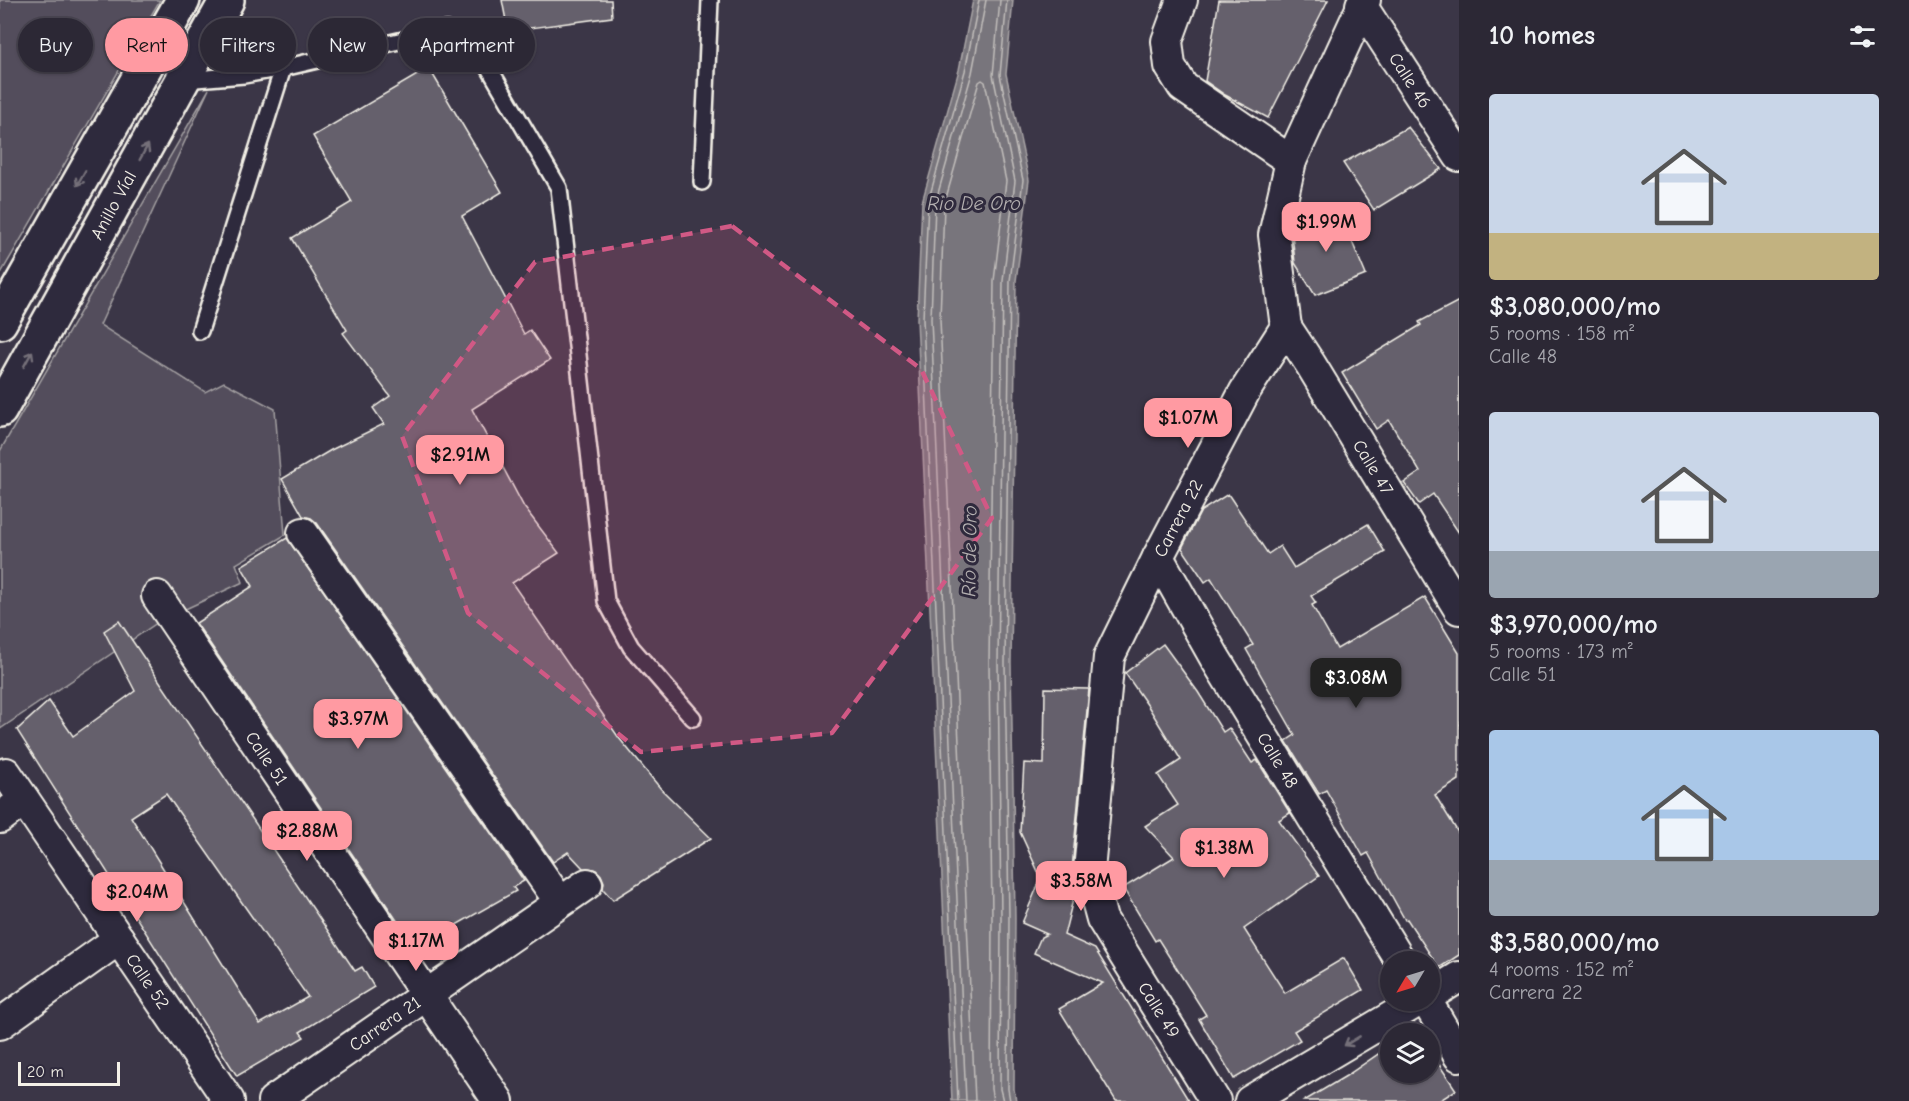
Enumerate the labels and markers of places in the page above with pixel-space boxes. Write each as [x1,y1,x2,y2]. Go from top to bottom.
pin: $1.99M [1277,202,1375,253]
pin: $1.07M [1139,398,1237,449]
pin: $2.91M [411,435,509,486]
pin: $3.08M [1307,658,1405,709]
pin: $3.97M [309,699,407,750]
pin: $2.88M [258,811,356,862]
pin: $1.38M [1175,828,1273,879]
pin: $3.58M [1032,861,1130,912]
pin: $2.04M [88,872,186,923]
pin: $1.17M [367,921,465,972]

